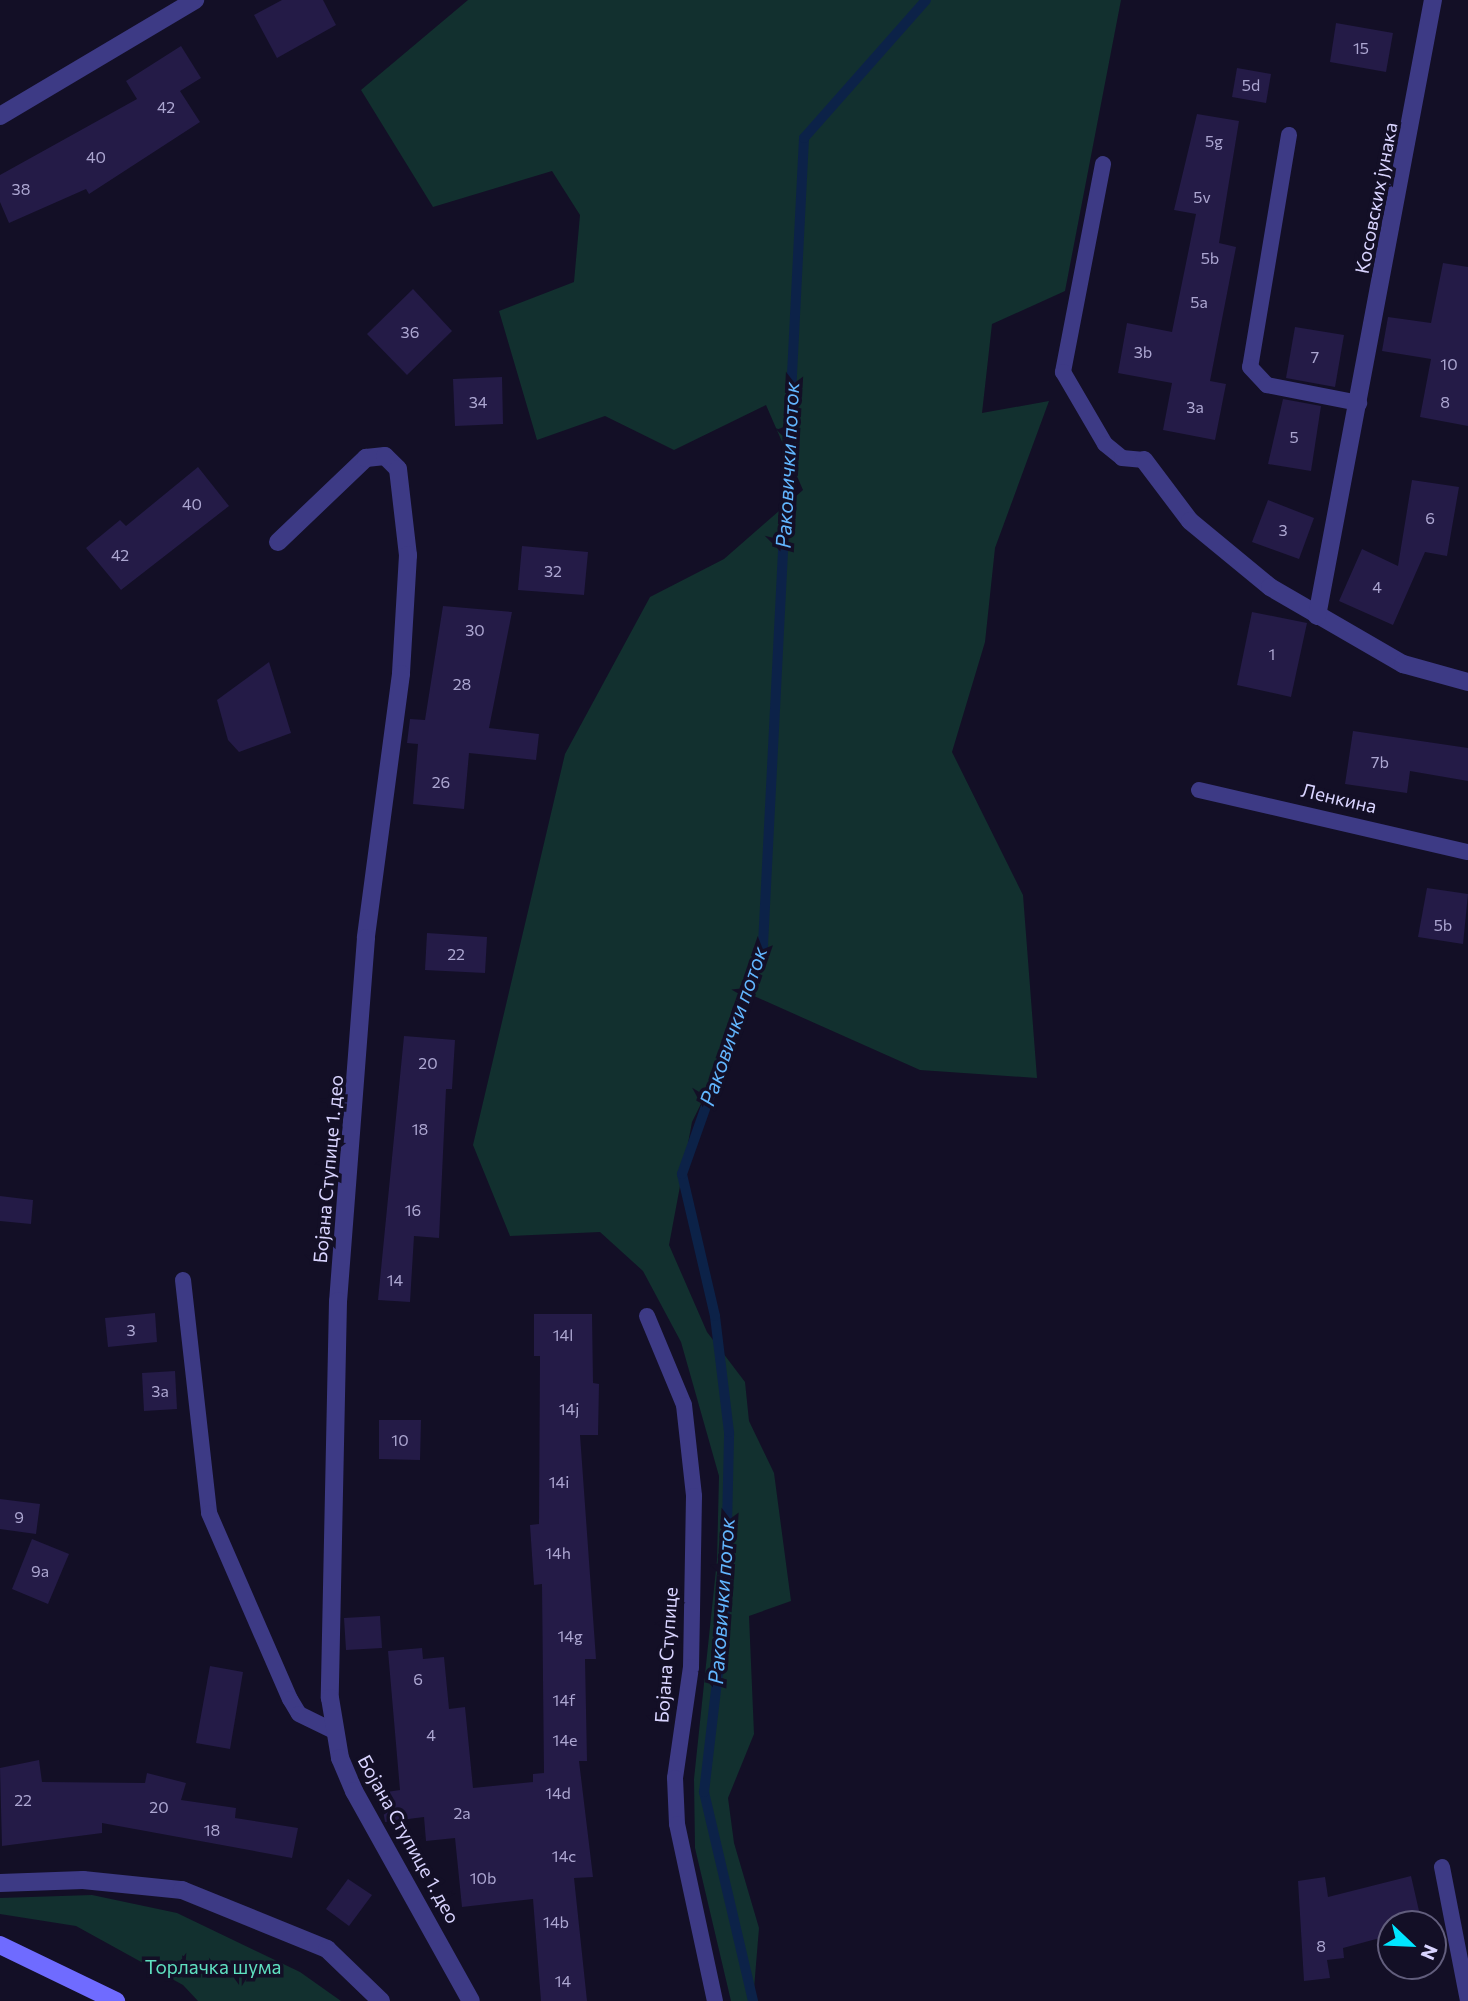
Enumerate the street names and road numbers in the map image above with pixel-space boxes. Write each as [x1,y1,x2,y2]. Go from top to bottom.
street label: Косовских јунака [1350,120,1402,276]
street label: Ленкина [1299,778,1379,818]
street label: Бојана Ступице 1. део [308,1074,348,1264]
street label: Бојана Ступице [650,1586,682,1724]
street label: Бојана Ступице 1. део [353,1751,465,1927]

